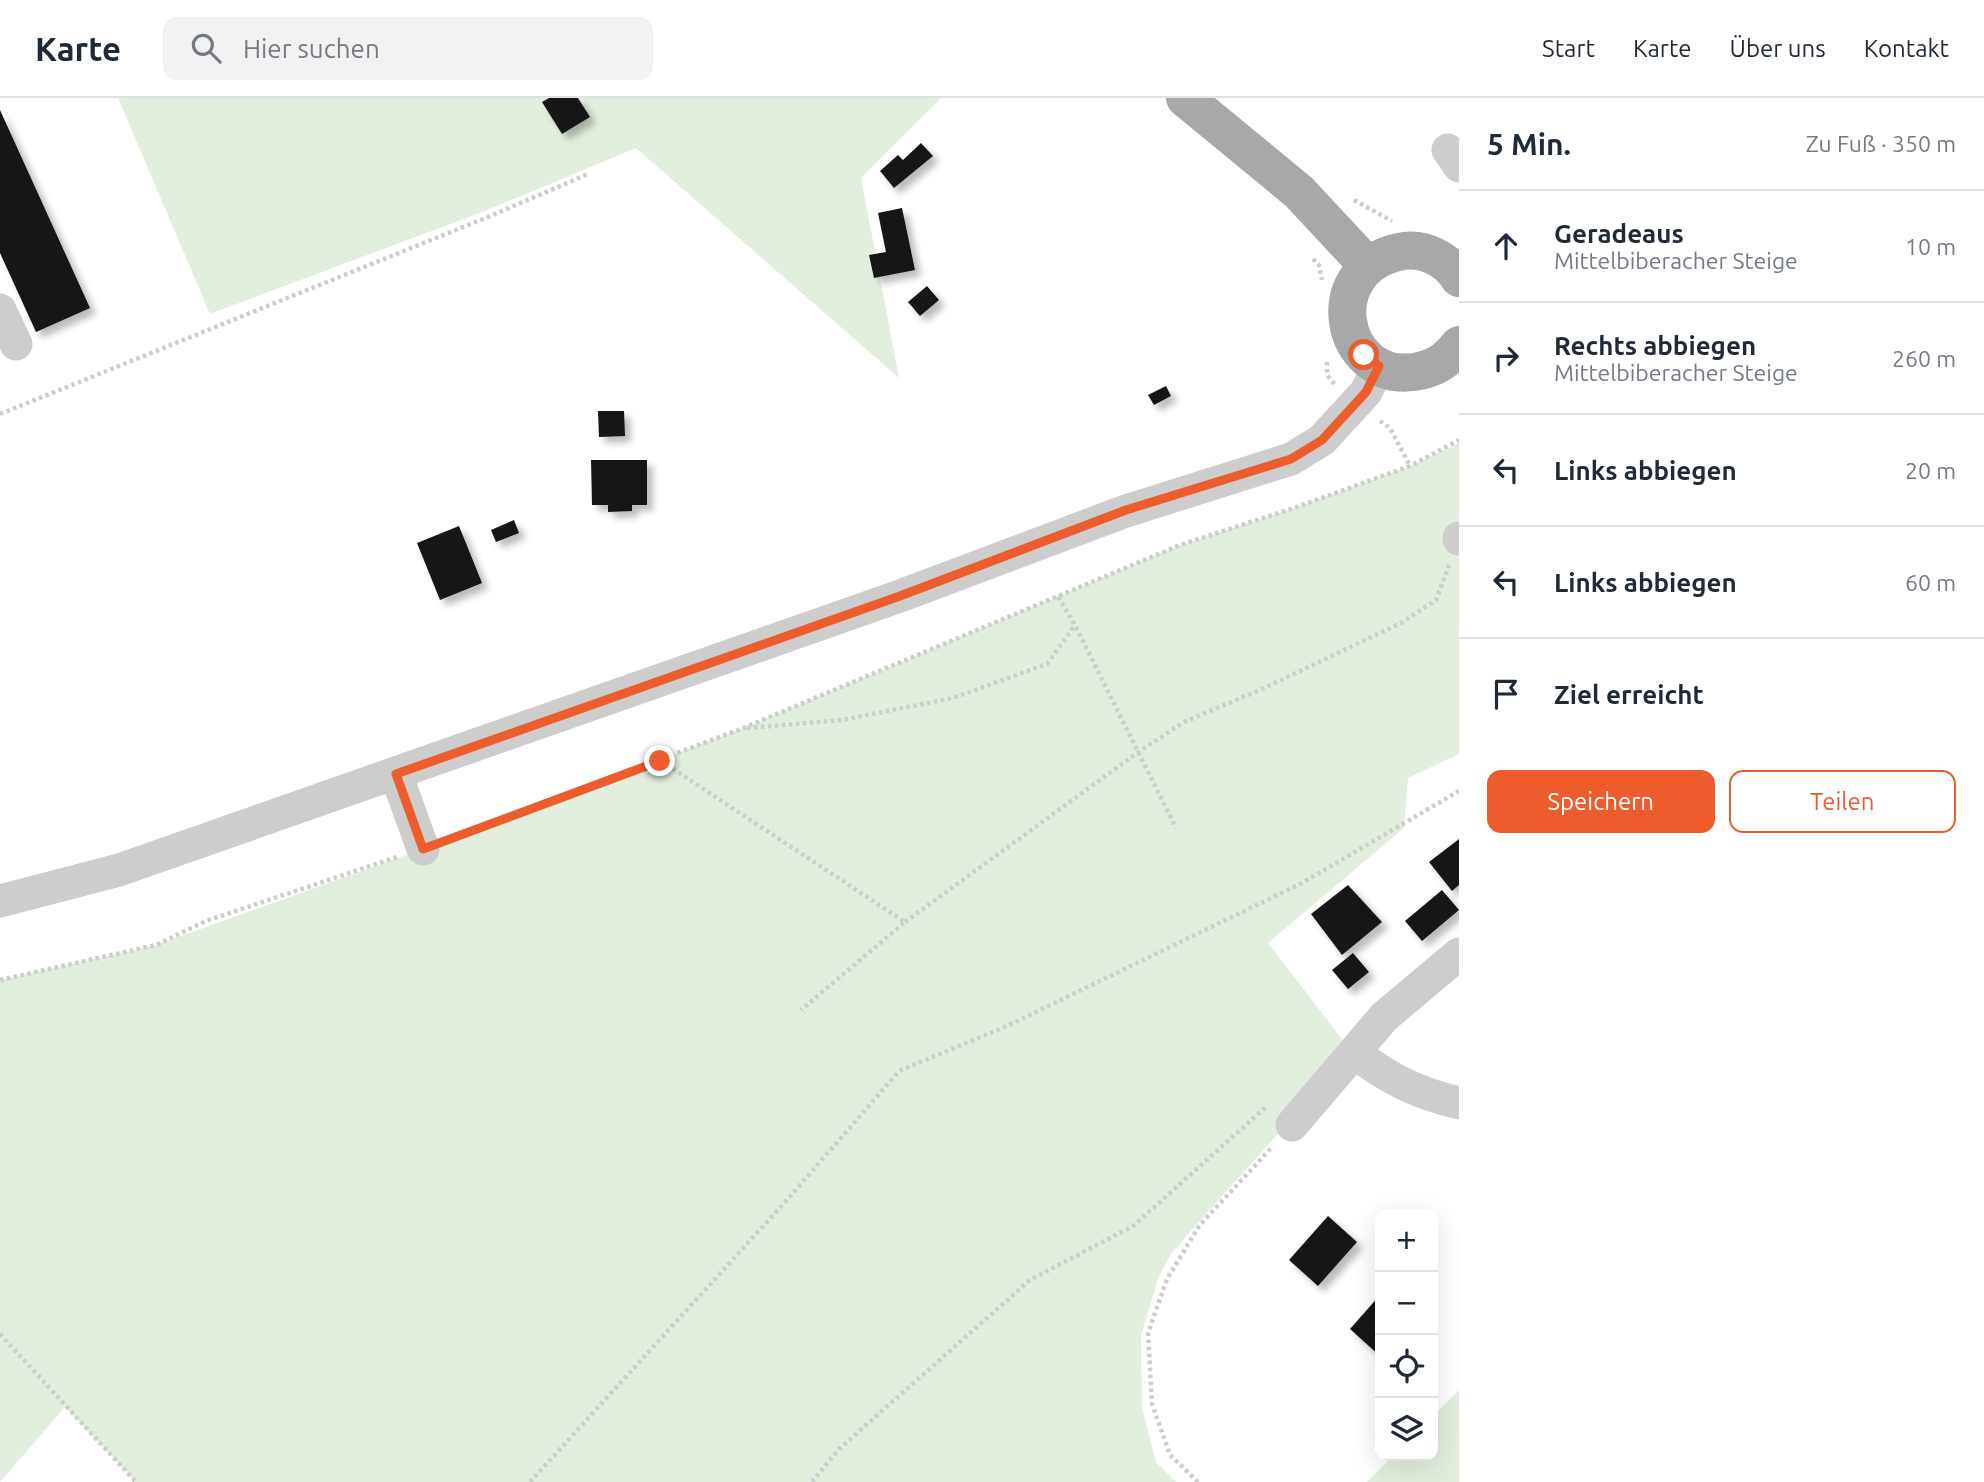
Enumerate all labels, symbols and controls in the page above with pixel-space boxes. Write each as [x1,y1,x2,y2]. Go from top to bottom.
search box [163,17,653,80]
icon: search [187,29,225,67]
text: Karte [35,30,121,67]
text: Hier suchen [243,34,380,63]
text: Start [1542,35,1595,62]
text: Karte [1633,35,1692,62]
text: Über uns [1730,35,1826,62]
text: Kontakt [1864,35,1949,62]
text: 5 Min. [1487,127,1571,161]
text: Zu Fuß · 350 m [1806,131,1956,156]
text: Geradeaus [1554,219,1684,248]
icon: ahead [1487,227,1525,265]
text: 10 m [1905,234,1956,259]
text: Mittelbiberacher Steige [1554,248,1798,273]
text: Rechts abbiegen [1554,331,1756,360]
route start [1348,339,1379,370]
icon: right [1487,339,1525,377]
text: 260 m [1892,346,1956,371]
text: Mittelbiberacher Steige [1554,360,1798,385]
icon: left [1487,451,1525,489]
text: Links abbiegen [1554,456,1737,485]
text: 20 m [1905,458,1956,483]
icon: left [1487,563,1525,601]
text: Links abbiegen [1554,568,1737,597]
text: 60 m [1905,570,1956,595]
icon: arrive [1487,675,1525,713]
text: Ziel erreicht [1554,680,1704,709]
route end [644,745,675,776]
button: Speichern [1487,770,1715,833]
button: Teilen [1729,770,1956,833]
map controls [1375,1209,1438,1461]
button: + [1375,1209,1438,1272]
button: − [1375,1272,1438,1335]
button: locate [1375,1335,1438,1398]
button: layers [1375,1398,1438,1461]

